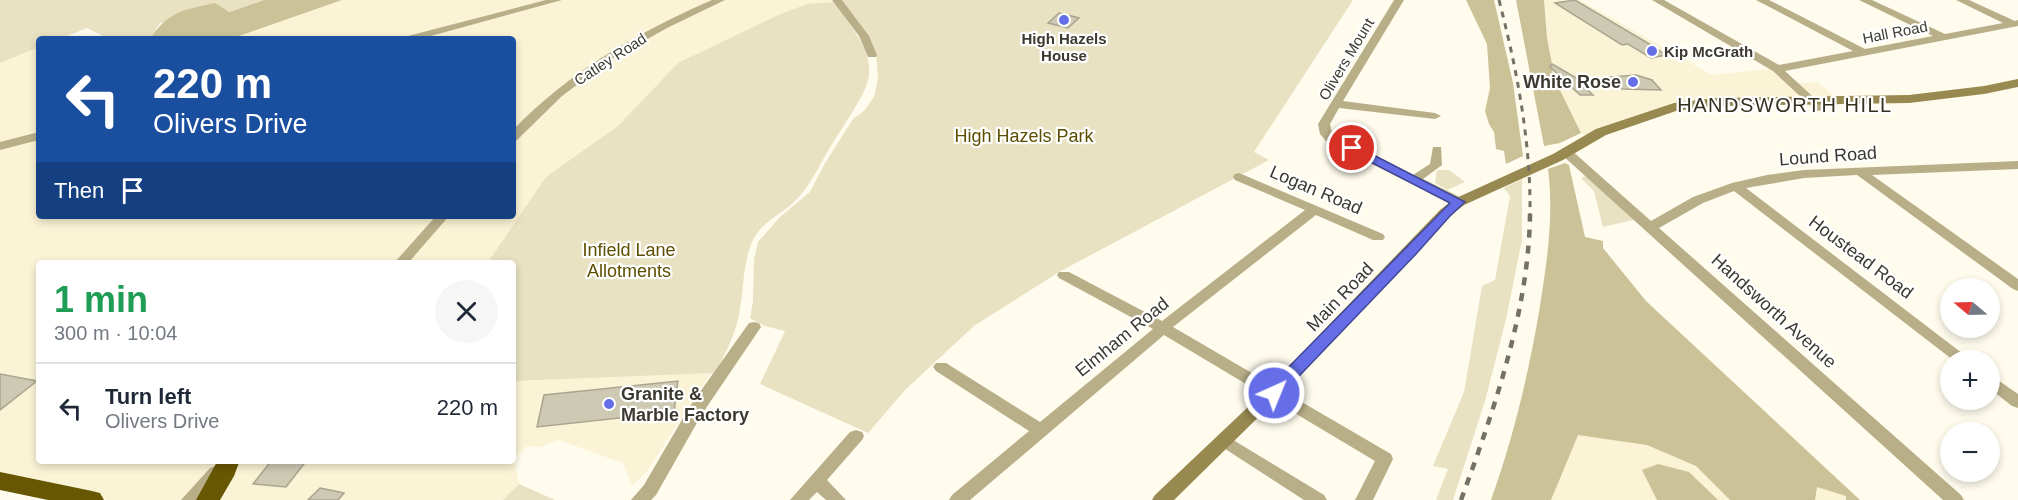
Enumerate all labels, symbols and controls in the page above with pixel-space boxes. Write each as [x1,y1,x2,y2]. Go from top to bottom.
marker: High Hazels House [1057,13,1071,27]
street label: Olivers Mount [1315,14,1378,103]
street label: Hall Road [1861,17,1929,47]
street label: Catley Road [571,29,649,89]
place label: High Hazels House [1021,30,1107,64]
place label: Kip McGrath [1664,43,1753,60]
marker: Kip McGrath [1645,44,1659,58]
icon: left [54,60,132,138]
text: 220 m [153,60,272,107]
place label: White Rose [1523,72,1621,92]
marker: White Rose [1626,75,1640,89]
district label: HANDSWORTH HILL [1677,94,1893,116]
text: Olivers Drive [153,109,308,139]
pin [1326,122,1377,173]
park label: High Hazels Park [954,126,1095,146]
icon: arrive [1335,131,1368,164]
street label: Lound Road [1778,143,1878,169]
street label: Logan Road [1267,162,1365,218]
icon: arrive [116,174,149,207]
text: Then [54,178,104,203]
street label: Houstead Road [1805,211,1917,303]
park label: Infield Lane Allotments [582,240,676,281]
street label: Handsworth Avenue [1708,250,1840,372]
street label: Main Road [1303,259,1377,335]
north arrow [1940,278,2000,338]
map controls [1940,278,2000,482]
text: 1 min [54,279,148,320]
button: close [435,280,498,343]
street label: Elmham Road [1071,293,1173,381]
text: 300 m · 10:04 [54,322,177,344]
button: + [1940,350,2000,410]
position arrow [1242,361,1306,425]
text: Turn left [105,384,191,409]
place label: Granite & Marble Factory [621,384,749,425]
icon: left [54,392,87,425]
text: 220 m [437,395,498,420]
marker: Granite & Marble Factory [602,397,616,411]
text: Olivers Drive [105,410,219,432]
button: − [1940,422,2000,482]

